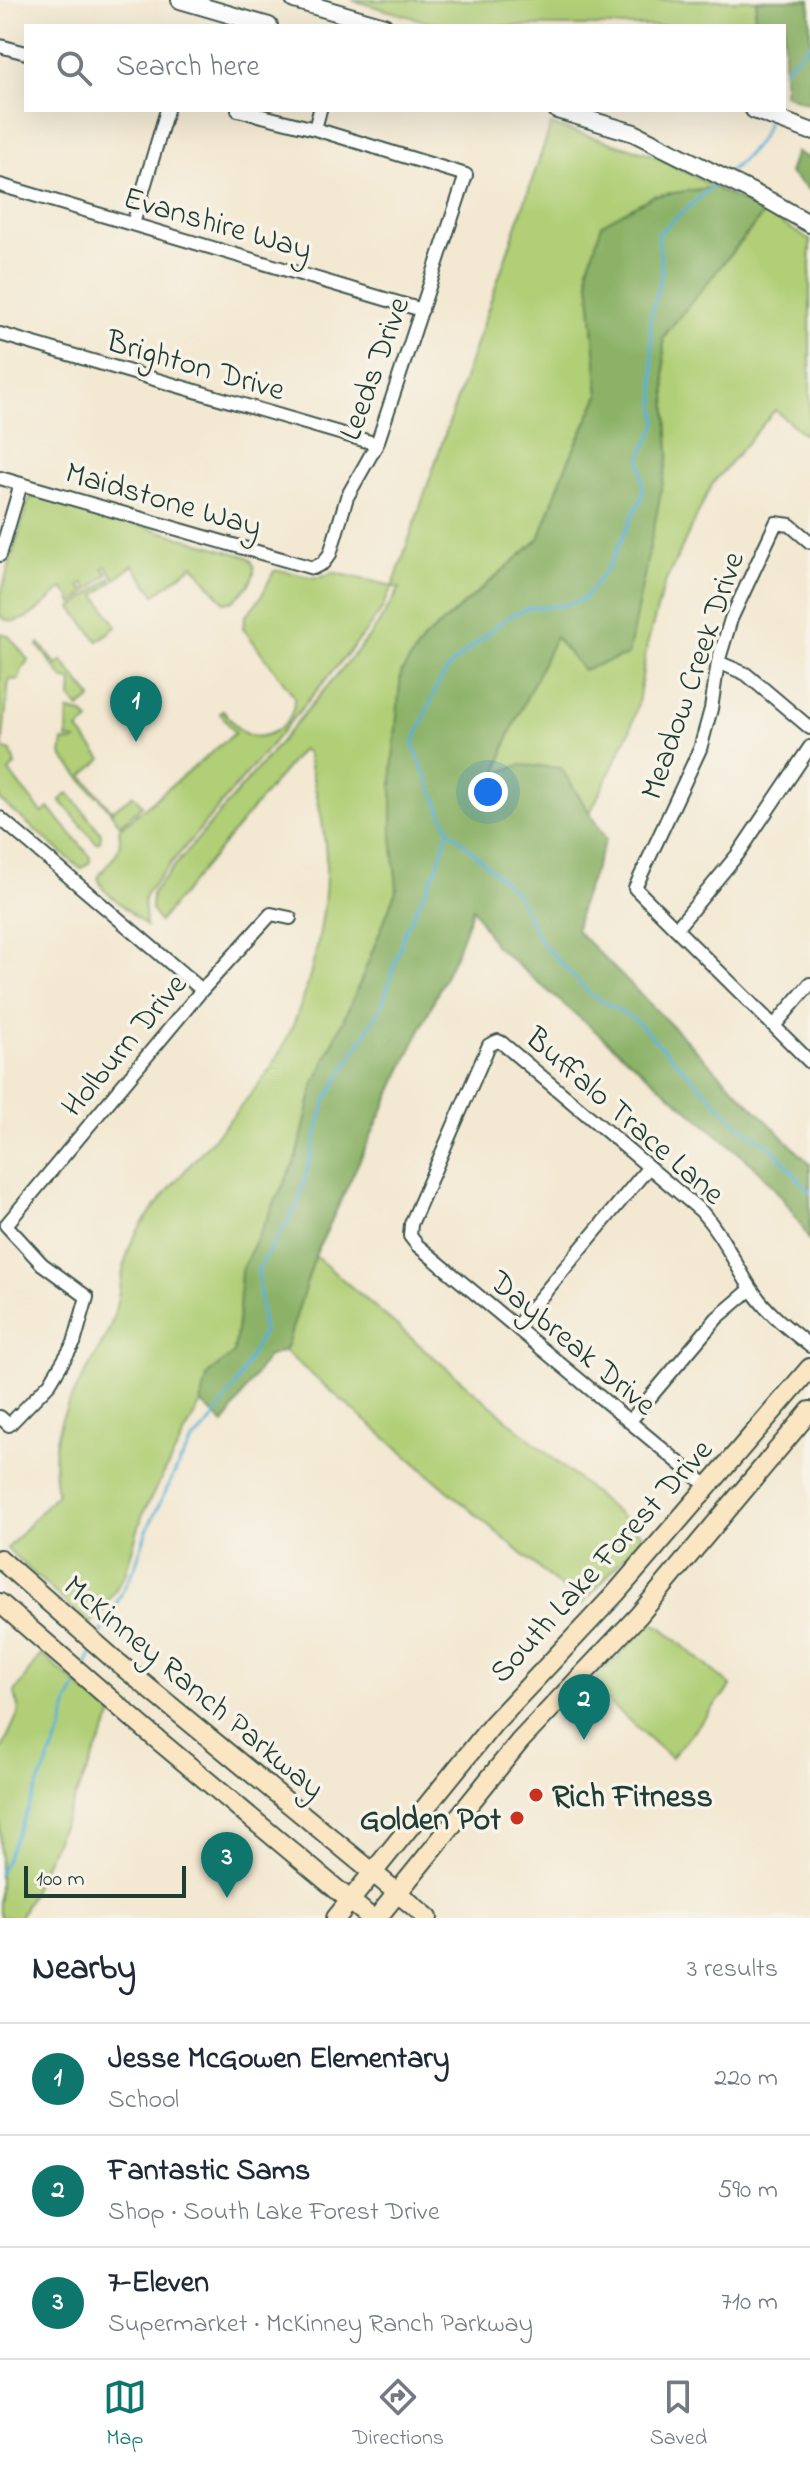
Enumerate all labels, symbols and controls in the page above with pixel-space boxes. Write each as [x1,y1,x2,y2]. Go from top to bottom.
search box [24,24,786,112]
icon: search [52,46,96,90]
text: Search here [116,46,260,90]
street label: Evanshire Way [117,176,317,275]
street label: Leeds Drive [329,290,424,448]
street label: Brighton Drive [99,319,290,415]
street label: Maidstone Way [59,451,267,552]
street label: Meadow Creek Drive [630,545,759,807]
pin: 1 [110,676,162,742]
your location [468,772,508,812]
street label: Holburn Drive [51,964,200,1128]
street label: Buffalo Trace Lane [513,1017,734,1218]
street label: Daybreak Drive [477,1260,666,1429]
street label: South Lake Forest Drive [480,1429,726,1695]
street label: McKinney Ranch Parkway [52,1565,334,1812]
pin: 2 [558,1674,610,1740]
place label: Rich Fitness [552,1775,713,1822]
marker: Rich Fitness [527,1786,545,1804]
place label: Golden Pot [360,1798,501,1845]
marker: Golden Pot [508,1809,526,1827]
pin: 3 [201,1832,253,1898]
scale bar [24,1862,186,1898]
text: 100 m [36,1864,85,1896]
text: Nearby [32,1945,136,1995]
text: 3 results [687,1951,778,1989]
text: Jesse McGowen Elementary [108,2038,449,2082]
text: 1 [54,2060,62,2098]
text: 220 m [714,2060,778,2098]
text: School [108,2082,179,2120]
text: Fantastic Sams [108,2150,310,2194]
text: 2 [52,2172,64,2210]
text: 590 m [717,2172,778,2210]
text: Shop · South Lake Forest Drive [108,2194,440,2232]
text: 7-Eleven [108,2262,209,2306]
text: 3 [53,2284,63,2322]
text: 710 m [721,2284,778,2322]
text: Supermarket · McKinney Ranch Parkway [108,2306,533,2344]
tab: Map [103,2375,147,2455]
tab: Directions [353,2375,444,2455]
tab: Saved [650,2375,707,2455]

